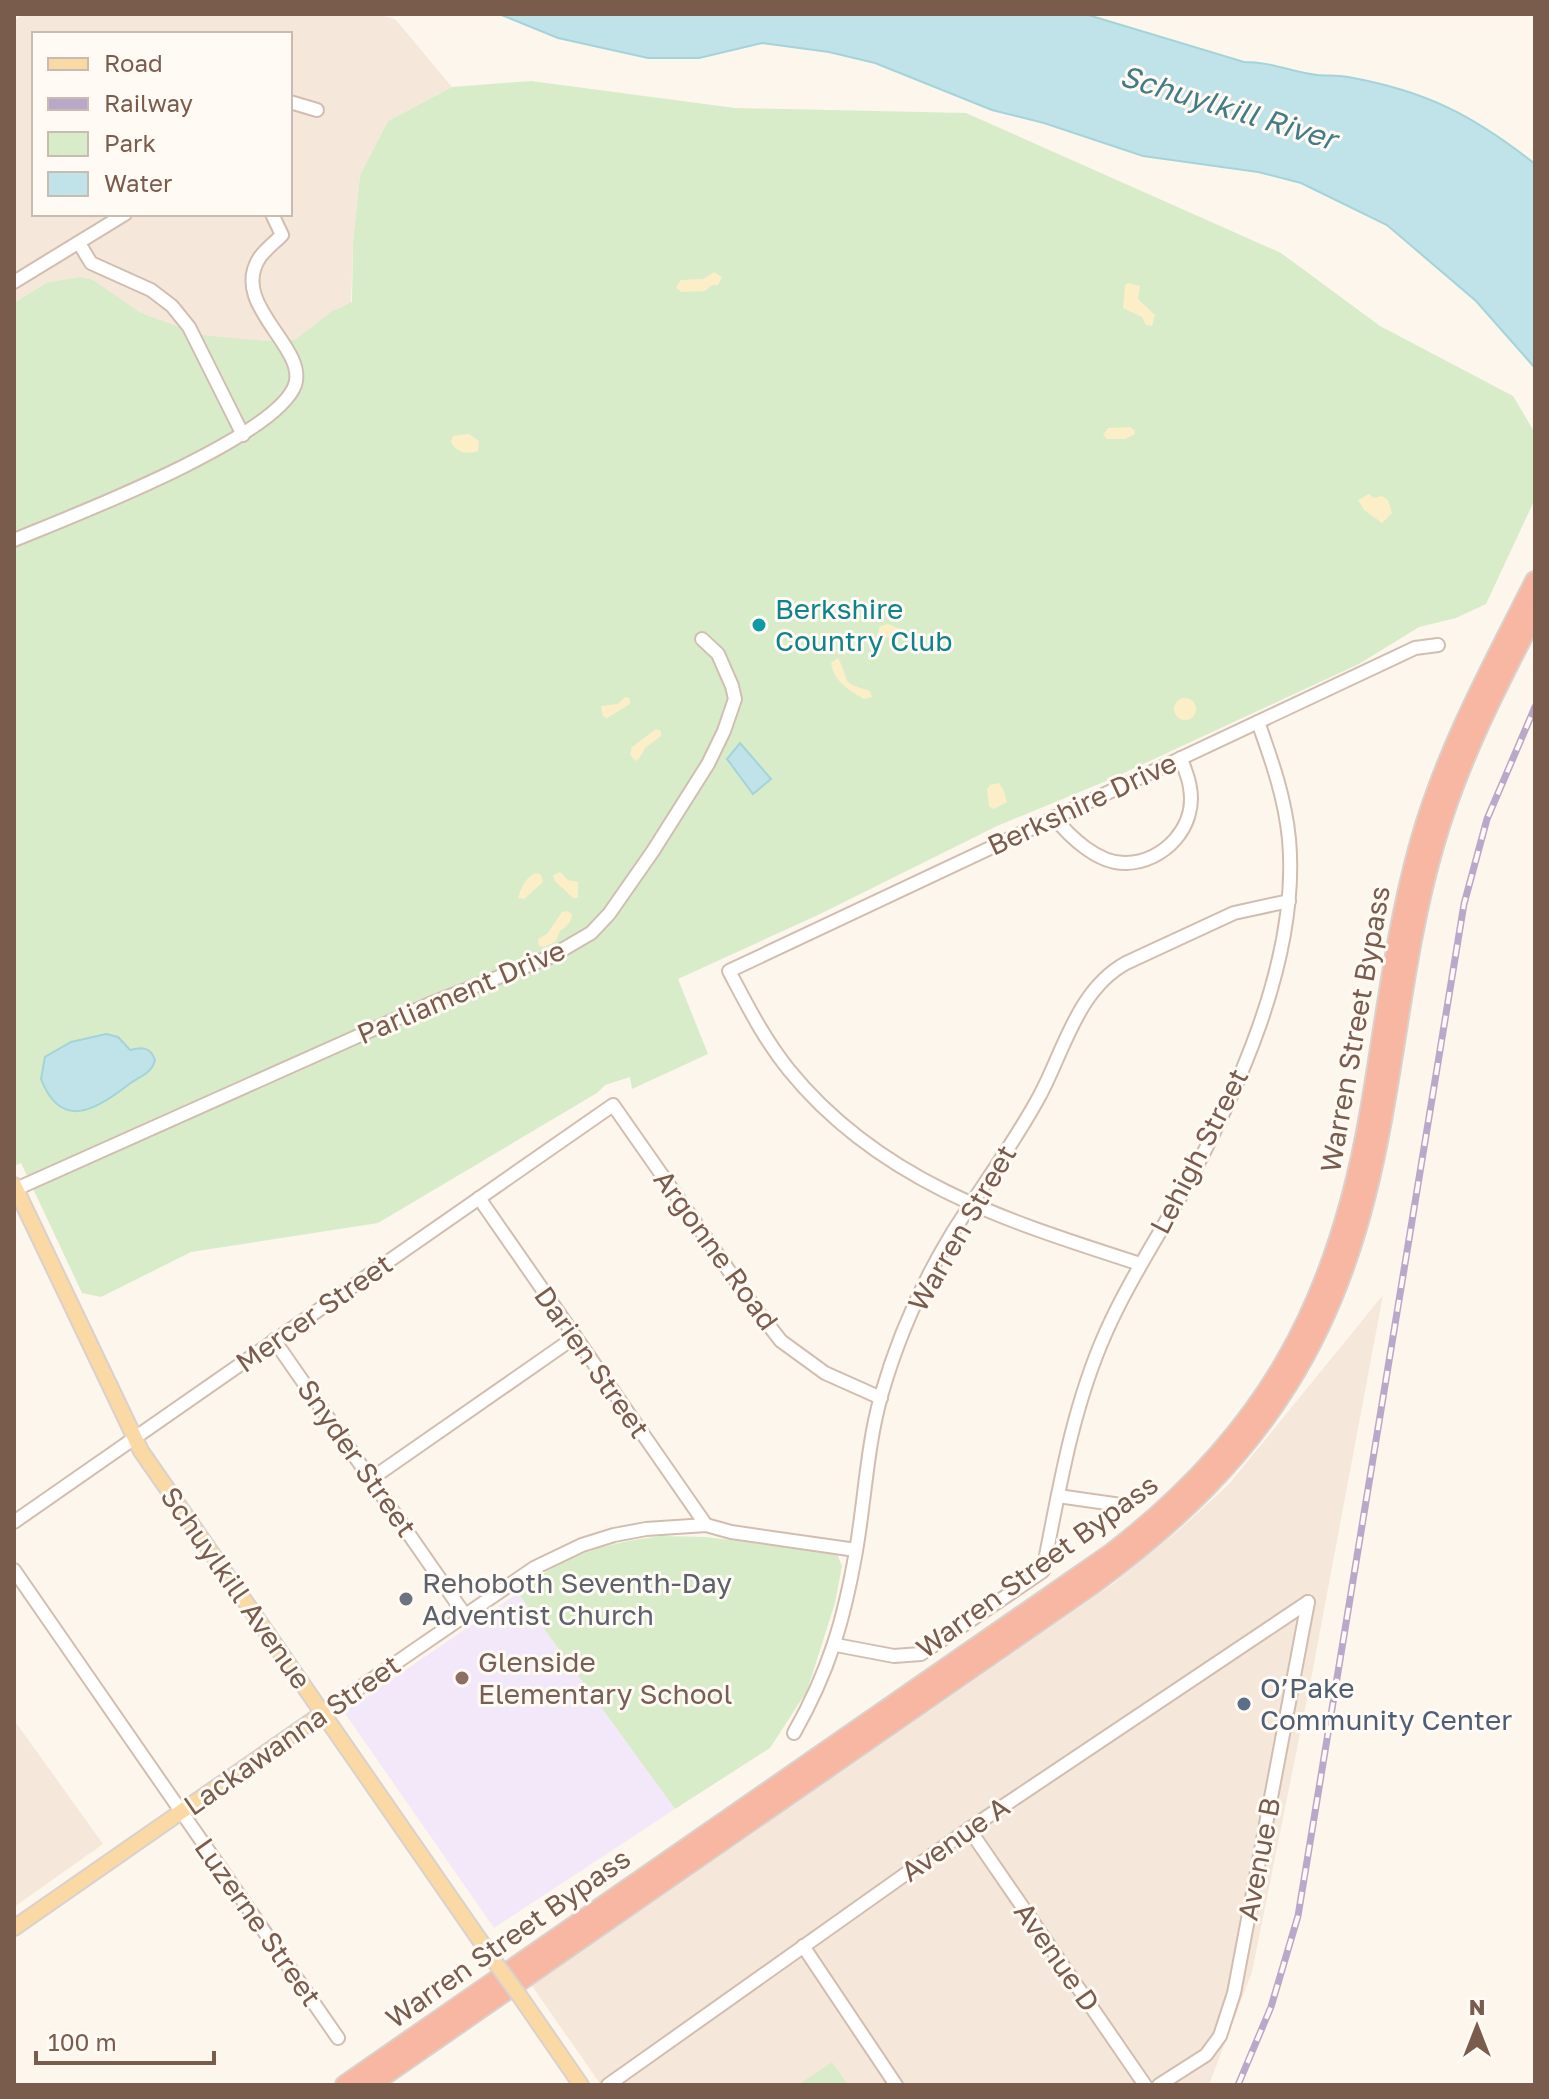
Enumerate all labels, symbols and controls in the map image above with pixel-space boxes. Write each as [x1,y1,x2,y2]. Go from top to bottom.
legend [32,32,292,216]
text: Road [104,48,163,77]
water label: Schuylkill River [1116,57,1345,158]
text: Railway [104,88,193,117]
text: Park [104,128,156,157]
text: Water [104,168,172,197]
place label: Berkshire Country Club [775,592,953,657]
marker: Berkshire Country Club [750,616,768,634]
street label: Berkshire Drive [982,745,1181,862]
street label: Warren Street Bypass [1313,883,1396,1175]
street label: Parliament Drive [352,933,570,1050]
street label: Lehigh Street [1143,1063,1254,1239]
street label: Warren Street [901,1139,1022,1317]
street label: Argonne Road [647,1163,786,1336]
street label: Mercer Street [229,1247,398,1379]
street label: Darien Street [528,1280,657,1444]
street label: Snyder Street [291,1373,424,1543]
street label: Warren Street Bypass [910,1467,1164,1664]
street label: Schuylkill Avenue [154,1480,318,1695]
place label: Rehoboth Seventh-Day Adventist Church [422,1566,732,1631]
marker: Rehoboth Seventh-Day Adventist Church [397,1590,415,1608]
place label: Glenside Elementary School [478,1645,732,1710]
street label: Lackawanna Street [177,1648,406,1822]
marker: Glenside Elementary School [453,1669,471,1687]
place label: O’Pake Community Center [1260,1671,1512,1736]
marker: O’Pake Community Center [1235,1695,1253,1713]
street label: Avenue A [894,1789,1015,1888]
street label: Avenue B [1230,1795,1287,1923]
street label: Luzerne Street [188,1832,328,2012]
street label: Warren Street Bypass [379,1841,636,2034]
street label: Avenue D [1008,1896,1107,2018]
north arrow [1437,1987,1517,2067]
text: N [1469,1993,1485,2020]
scale bar [36,2015,214,2065]
text: 100 m [48,2027,117,2056]

